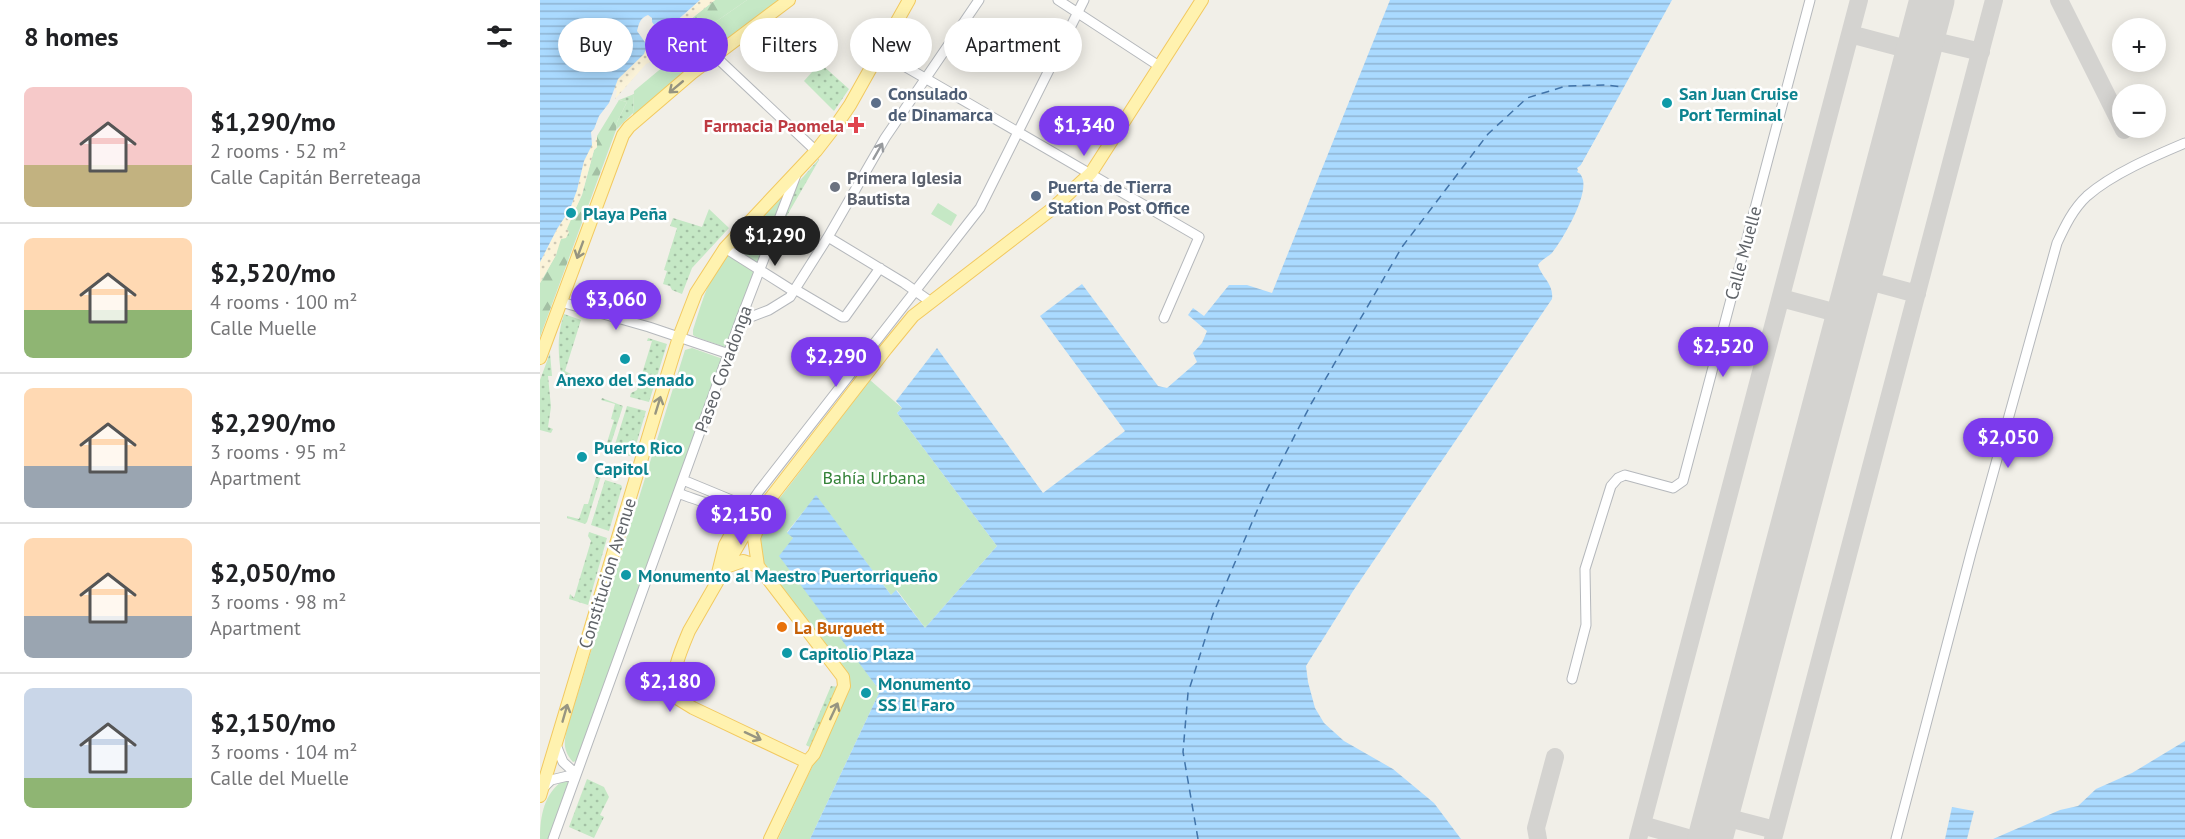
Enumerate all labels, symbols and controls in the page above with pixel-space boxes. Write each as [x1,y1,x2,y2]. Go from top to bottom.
chip: Buy [558,18,633,72]
chip: Rent [645,18,728,72]
chip: Filters [740,18,838,72]
chip: New [850,18,932,72]
chip: Apartment [944,18,1082,72]
map controls [2112,18,2166,138]
button: + [2112,18,2166,72]
text: 8 homes [24,20,119,53]
icon: filters [483,20,516,53]
one-way arrow [669,80,684,94]
place label: Consulado de Dinamarca [888,82,993,126]
place label: San Juan Cruise Port Terminal [1679,82,1798,126]
button: − [2112,84,2166,138]
marker: Consulado de Dinamarca [869,96,883,110]
marker: San Juan Cruise Port Terminal [1660,96,1674,110]
text: $1,290/mo [210,105,336,138]
pin: $1,340 [1035,106,1133,157]
icon: home [72,111,144,183]
text: $1,340 [1053,112,1115,138]
place label: Farmacia Paomela [704,114,844,137]
marker: Farmacia Paomela [849,118,863,132]
text: 2 rooms · 52 m² [210,138,346,164]
one-way arrow [872,143,884,160]
text: Calle Capitán Berreteaga [210,164,421,190]
place label: Primera Iglesia Bautista [847,166,962,210]
place label: Puerta de Tierra Station Post Office [1048,175,1190,219]
marker: Primera Iglesia Bautista [828,180,842,194]
marker: Puerta de Tierra Station Post Office [1029,189,1043,203]
place label: Playa Peña [583,202,667,225]
street label: Calle Muelle [1719,204,1767,302]
marker: Playa Peña [564,206,578,220]
pin: $1,290 [726,216,824,267]
text: $1,290 [744,222,806,248]
one-way arrow [574,240,585,259]
text: $2,520/mo [210,256,336,289]
icon: home [72,262,144,334]
pin: $3,060 [567,280,665,331]
text: $3,060 [585,286,647,312]
text: 4 rooms · 100 m² [210,289,357,315]
street label: Paseo Covadonga [689,302,757,436]
text: Calle Muelle [210,315,317,341]
pin: $2,520 [1674,327,1772,378]
text: $2,520 [1692,333,1754,359]
pin: $2,290 [787,337,885,388]
text: $2,290 [805,343,867,369]
marker: Anexo del Senado [618,352,632,366]
place label: Anexo del Senado [556,368,694,391]
one-way arrow [653,396,664,415]
text: $2,290/mo [210,406,336,439]
icon: home [72,412,144,484]
pin: $2,050 [1959,418,2057,469]
text: $2,050 [1977,424,2039,450]
place label: Puerto Rico Capitol [594,436,683,480]
text: 3 rooms · 95 m² [210,439,346,465]
marker: Puerto Rico Capitol [575,450,589,464]
text: Apartment [210,465,301,491]
park label: Bahía Urbana [822,466,926,489]
street label: Constitucion Avenue [573,495,641,651]
pin: $2,150 [692,495,790,546]
text: $2,150 [710,501,772,527]
text: $2,050/mo [210,556,336,589]
icon: home [72,562,144,634]
place label: Monumento al Maestro Puertorriqueño [638,564,938,587]
marker: Monumento al Maestro Puertorriqueño [619,568,633,582]
text: 3 rooms · 98 m² [210,589,346,615]
text: Apartment [210,615,301,641]
place label: La Burguett [794,616,885,639]
marker: La Burguett [775,620,789,634]
place label: Capitolio Plaza [799,642,914,665]
marker: Capitolio Plaza [780,646,794,660]
pin: $2,180 [621,662,719,713]
text: $2,180 [639,668,701,694]
place label: Monumento SS El Faro [878,672,971,716]
marker: Monumento SS El Faro [859,686,873,700]
one-way arrow [829,702,841,720]
one-way arrow [560,704,571,723]
text: $2,150/mo [210,706,336,739]
icon: home [72,712,144,784]
one-way arrow [743,731,761,743]
text: 3 rooms · 104 m² [210,739,357,765]
text: Calle del Muelle [210,765,349,791]

